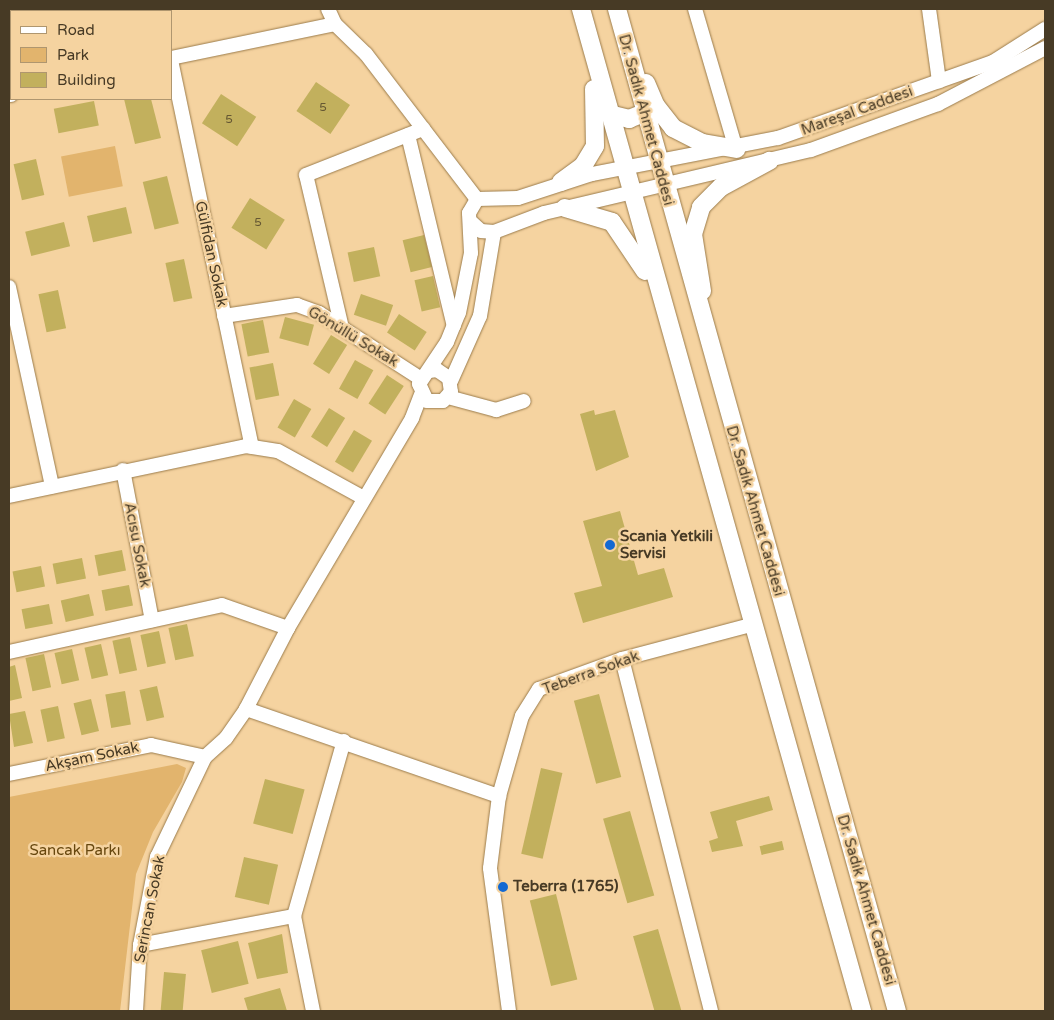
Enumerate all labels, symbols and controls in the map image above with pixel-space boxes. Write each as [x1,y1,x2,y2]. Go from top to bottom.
legend [10,10,172,100]
text: Road [57,21,95,39]
street label: Dr. Sadık Ahmet Caddesi [614,32,678,208]
text: Park [57,46,89,64]
text: Building [57,71,116,89]
street label: Mareşal Caddesi [799,82,915,140]
house number: 5 [319,101,327,115]
house number: 5 [225,113,233,127]
street label: Gülfidan Sokak [191,199,231,309]
house number: 5 [254,216,262,230]
street label: Gönüllü Sokak [305,303,401,371]
street label: Dr. Sadık Ahmet Caddesi [722,424,788,598]
street label: Acısu Sokak [120,501,154,589]
place label: Scania Yetkili Servisi [620,527,713,562]
marker: Scania Yetkili Servisi [604,539,616,551]
street label: Teberra Sokak [540,647,642,699]
street label: Akşam Sokak [43,738,141,776]
street label: Dr. Sadık Ahmet Caddesi [833,813,899,987]
park label: Sancak Parkı [29,842,121,860]
street label: Serincan Sokak [131,854,169,964]
place label: Teberra (1765) [513,878,618,896]
marker: Teberra (1765) [497,881,509,893]

